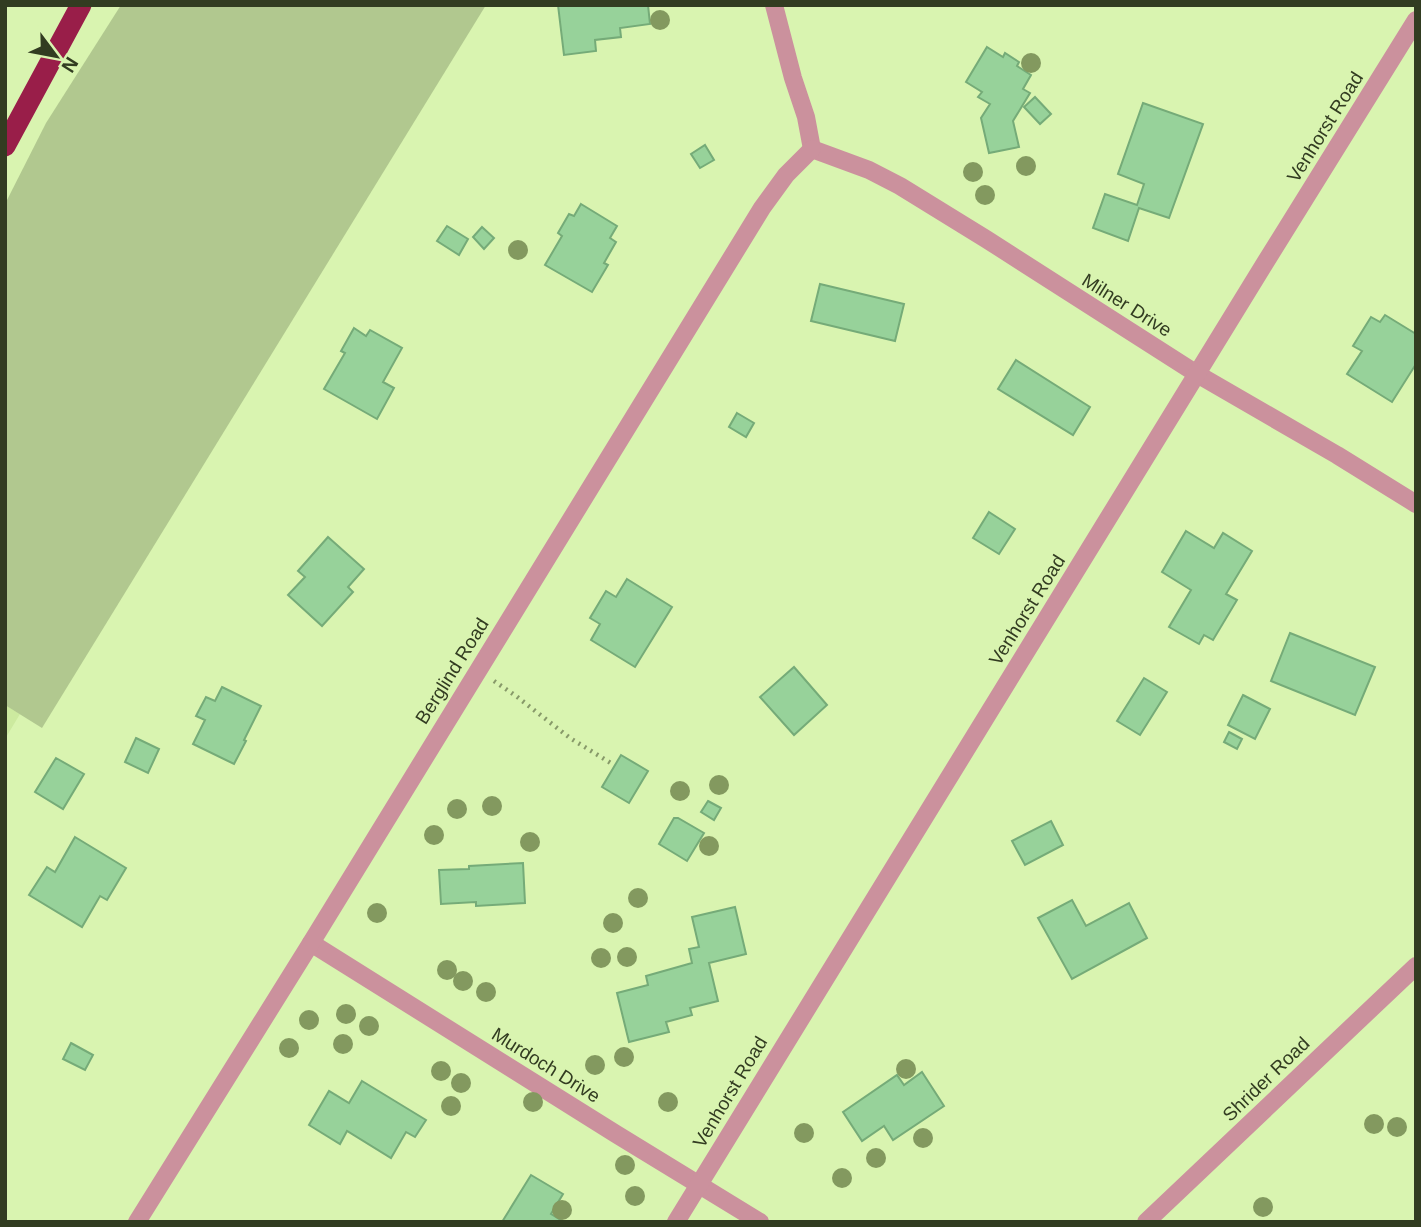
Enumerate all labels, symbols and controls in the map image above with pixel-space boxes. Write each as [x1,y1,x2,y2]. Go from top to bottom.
north arrow [21,21,91,91]
text: N [57,53,83,76]
street label: Venhorst Road [1283,68,1367,186]
street label: Milner Drive [1078,269,1176,341]
street label: Venhorst Road [985,551,1069,669]
street label: Berglind Road [411,614,493,728]
street label: Murdoch Drive [488,1023,604,1107]
street label: Venhorst Road [689,1033,771,1151]
street label: Shrider Road [1218,1033,1314,1125]

